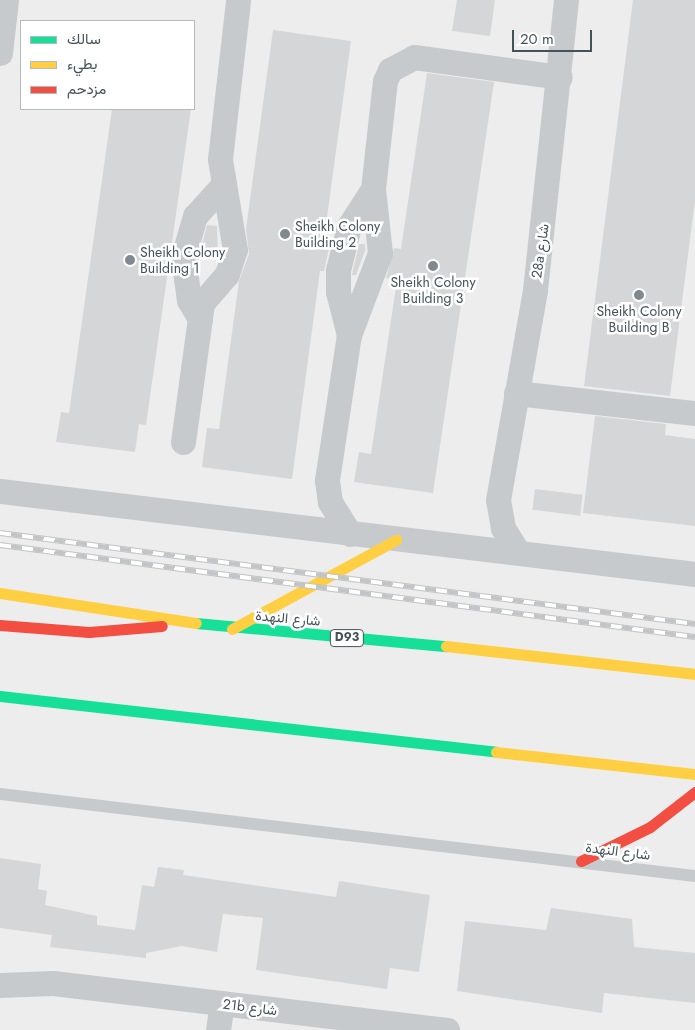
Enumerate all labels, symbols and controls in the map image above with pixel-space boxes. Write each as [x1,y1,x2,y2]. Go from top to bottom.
legend [20,20,195,110]
scale bar [515,20,595,52]
text: سالك [67,28,101,50]
text: 20 m [520,28,554,50]
text: بطيء [67,53,97,75]
text: مزدحم [67,78,106,100]
place label: Sheikh Colony Building 2 [295,218,380,250]
street label: 28a شارع [528,223,552,279]
marker: Sheikh Colony Building 2 [279,228,291,240]
place label: Sheikh Colony Building 1 [140,244,225,276]
marker: Sheikh Colony Building 1 [124,254,136,266]
marker: Sheikh Colony Building 3 [427,260,439,272]
place label: Sheikh Colony Building 3 [390,274,476,306]
marker: Sheikh Colony Building B [633,289,645,301]
place label: Sheikh Colony Building B [596,303,682,336]
street label: شارع النهدة [255,607,321,629]
road number: D93 [330,628,364,648]
street label: شارع النهدة [585,839,651,863]
street label: 21b شارع [222,995,278,1019]

